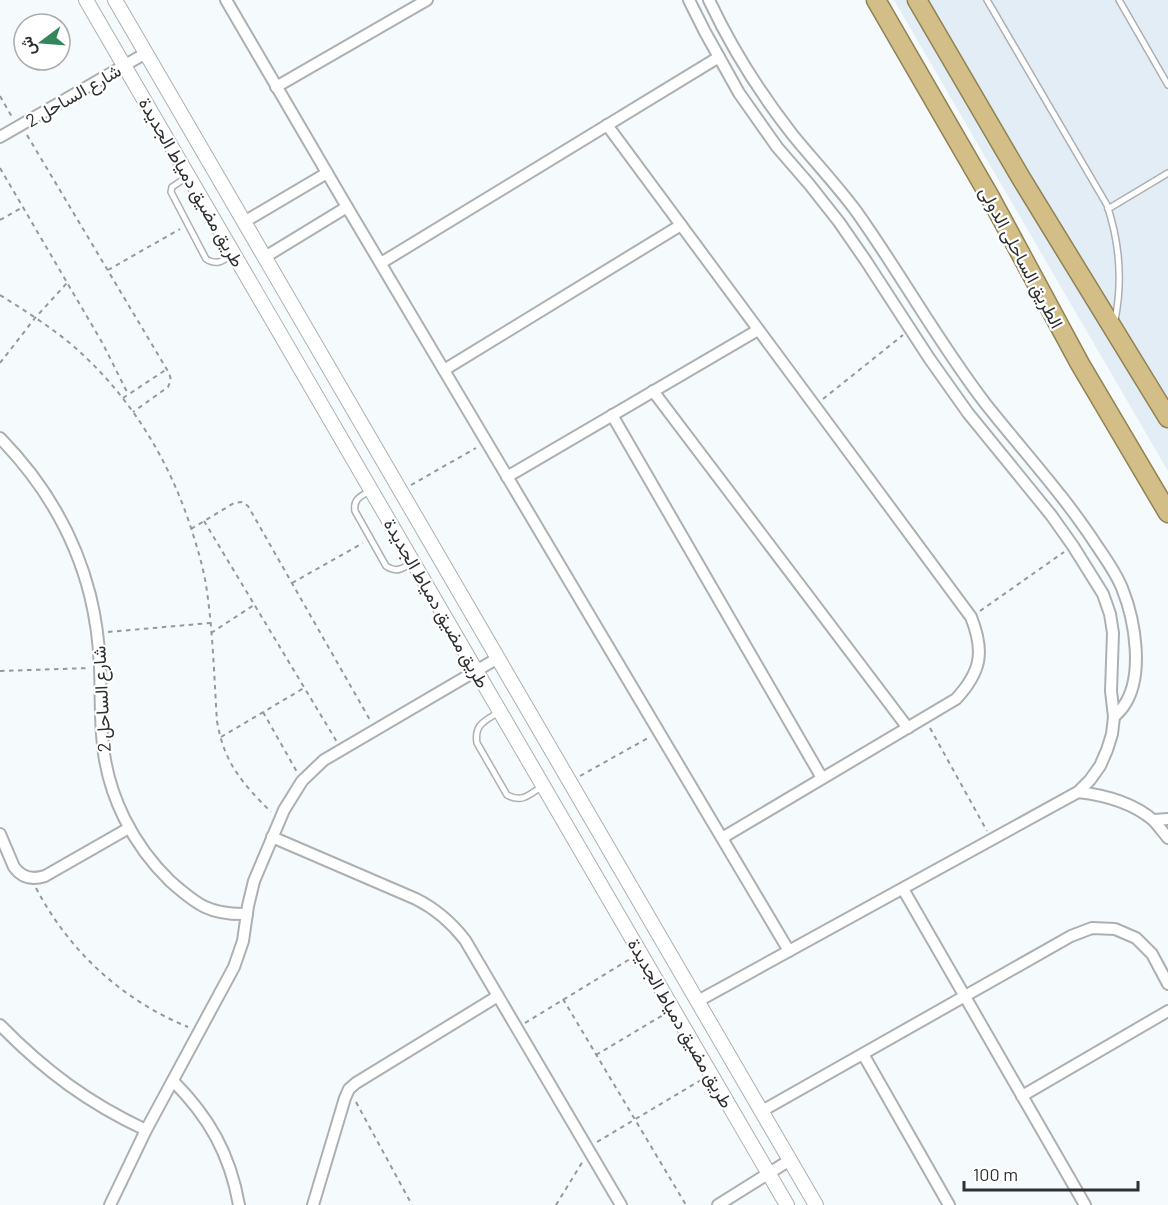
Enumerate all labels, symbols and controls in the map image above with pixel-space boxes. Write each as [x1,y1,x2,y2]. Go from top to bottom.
north arrow [12,12,72,72]
text: ش [15,34,40,58]
street label: شارع الساحل 2 [21,59,126,133]
street label: طريق مضيق دمياط الجديدة [134,93,250,271]
street label: الطريق الساحلى الدولى [974,182,1069,332]
street label: طريق مضيق دمياط الجديدة [379,514,495,692]
street label: شارع الساحل 2 [87,645,117,753]
street label: طريق مضيق دمياط الجديدة [623,934,739,1112]
scale bar [964,1154,1138,1192]
text: 100 m [973,1163,1018,1185]

